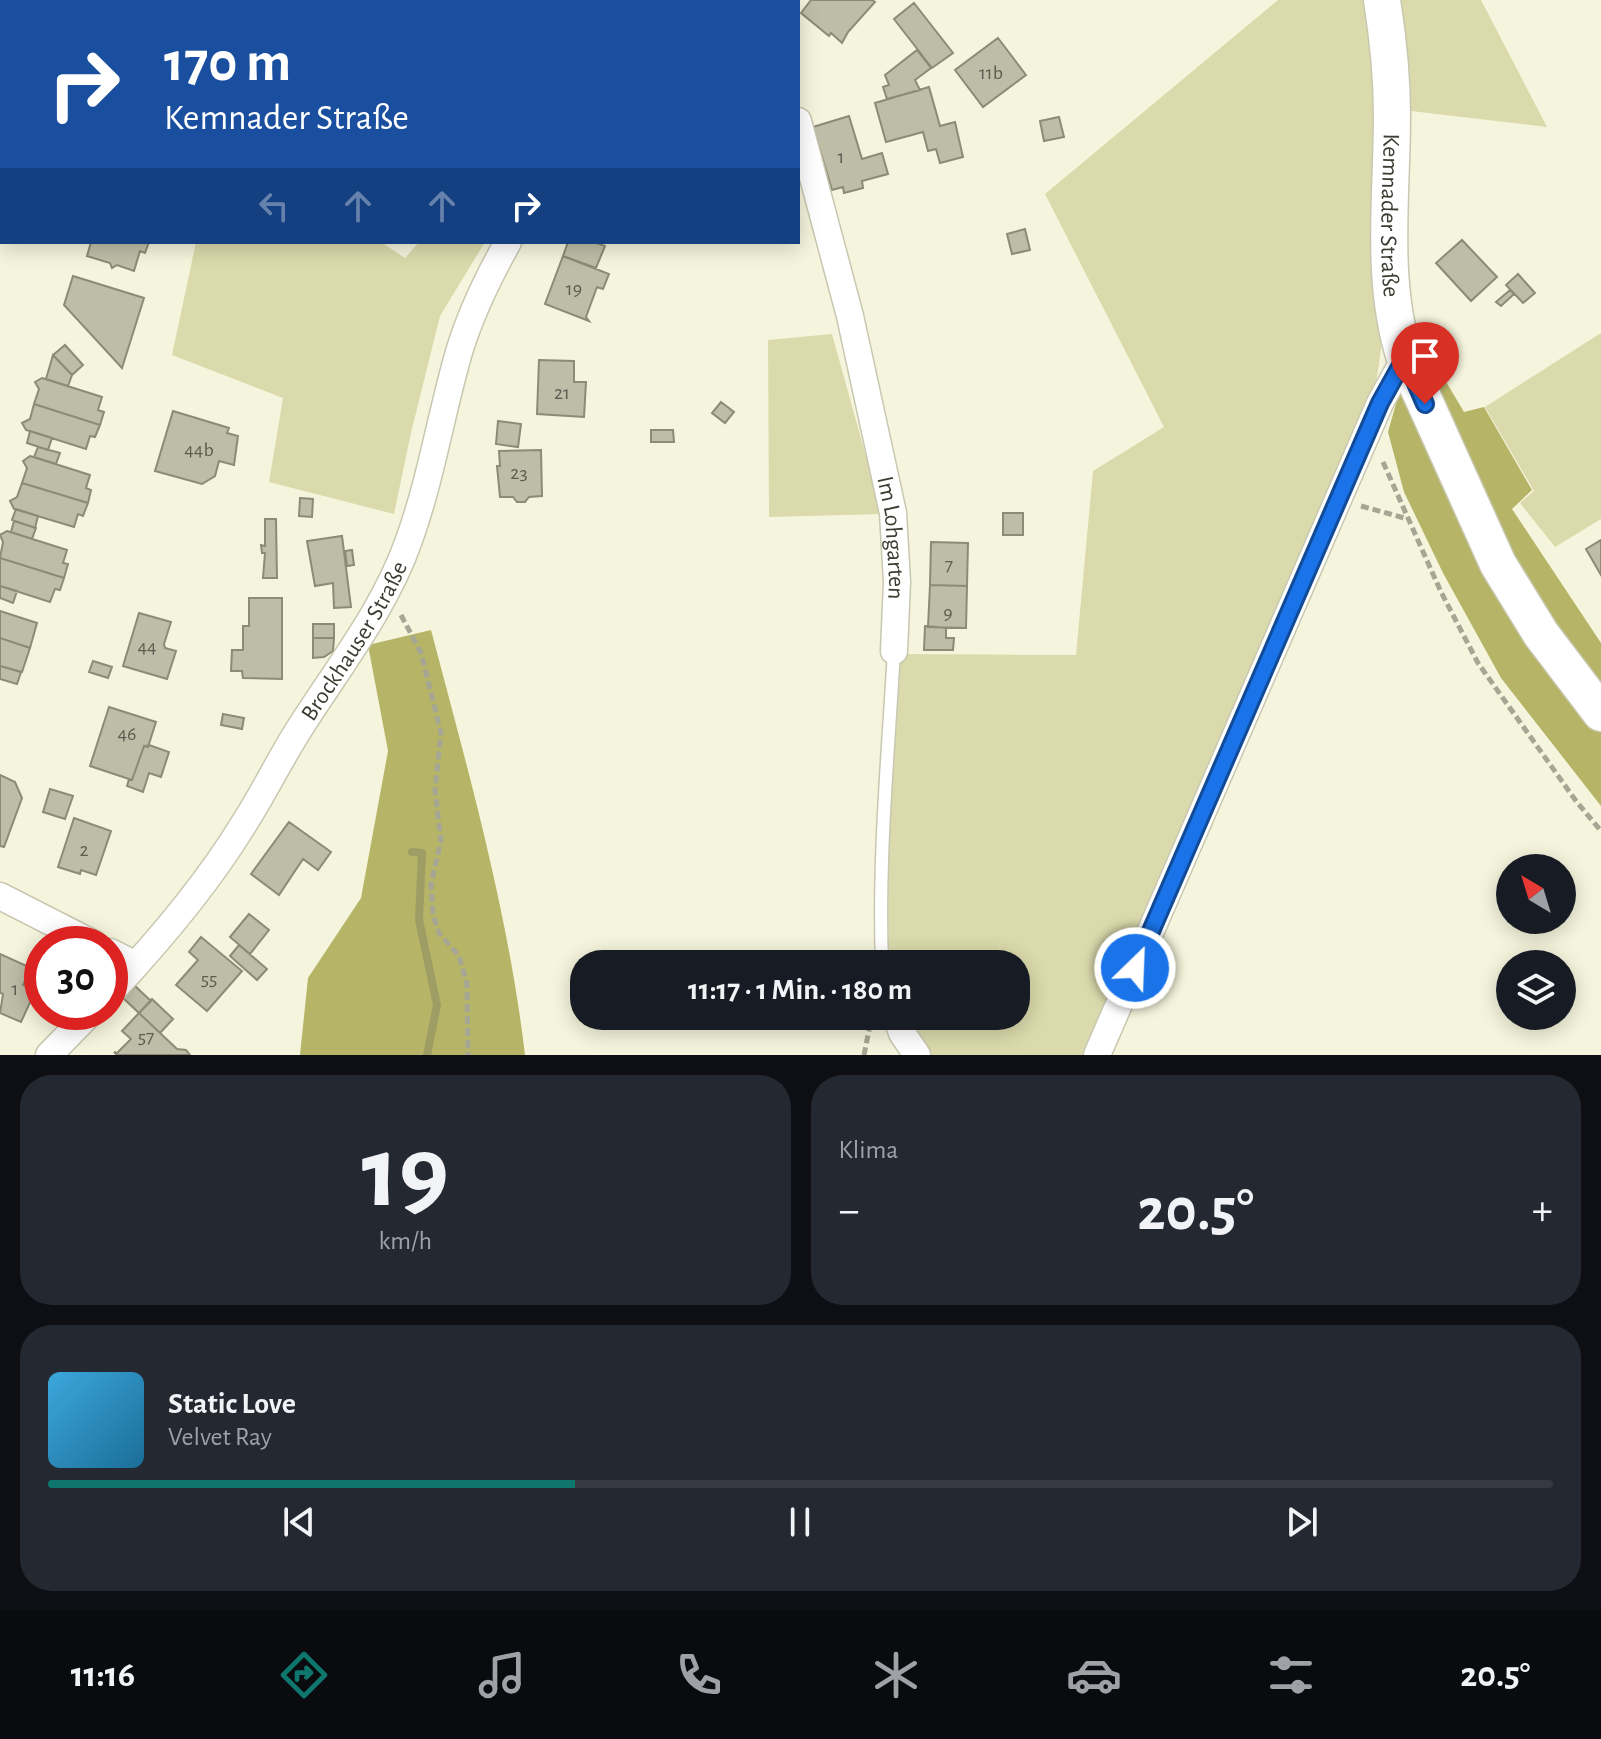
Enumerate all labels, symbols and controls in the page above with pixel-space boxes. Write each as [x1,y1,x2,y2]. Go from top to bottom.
icon: right [32,32,136,136]
text: 170 m [164,35,291,91]
house number: 11b [979,63,1003,83]
text: Kemnader Straße [164,100,409,136]
street label: Kemnader Straße [1376,133,1403,298]
house number: 1 [838,147,844,167]
icon: left [252,184,296,228]
icon: ahead [336,184,380,228]
icon: ahead [420,184,464,228]
icon: right [504,184,548,228]
house number: 19 [566,279,582,299]
pin [1391,322,1459,404]
icon: arrive [1403,334,1447,378]
house number: 21 [554,383,570,403]
house number: 44b [184,440,214,460]
house number: 23 [510,463,528,483]
street label: Im Lohgarten [872,474,908,600]
house number: 7 [945,555,953,575]
street label: Brockhauser Straße [297,558,412,725]
house number: 9 [943,603,953,623]
house number: 44 [137,637,157,657]
house number: 46 [117,724,137,744]
house number: 2 [79,840,89,860]
north arrow [1496,854,1576,934]
map controls [1496,854,1576,1030]
speed limit sign: 30 [24,926,128,1030]
position arrow [1093,926,1177,1010]
button: layers [1496,950,1576,1030]
house number: 55 [201,969,217,989]
text: 11:17 · 1 Min. · 180 m [688,975,912,1005]
house number: 1 [12,979,18,999]
house number: 57 [138,1027,154,1047]
text: 19 [361,1122,449,1226]
text: Klima [839,1137,898,1163]
text: 20.5° [1137,1181,1254,1241]
text: − [839,1189,860,1233]
text: + [1532,1189,1553,1233]
text: km/h [378,1228,432,1254]
text: Static Love [168,1389,296,1419]
text: Velvet Ray [168,1424,272,1450]
icon: previous [277,1500,321,1544]
icon: pause [778,1500,822,1544]
icon: next [1280,1500,1324,1544]
icon: directions [276,1647,332,1703]
icon: music [474,1647,530,1703]
icon: phone [671,1647,727,1703]
icon: climate [868,1647,924,1703]
icon: car [1066,1647,1122,1703]
icon: filters [1263,1647,1319,1703]
text: 11:16 [71,1657,135,1693]
text: 20.5° [1460,1657,1530,1693]

